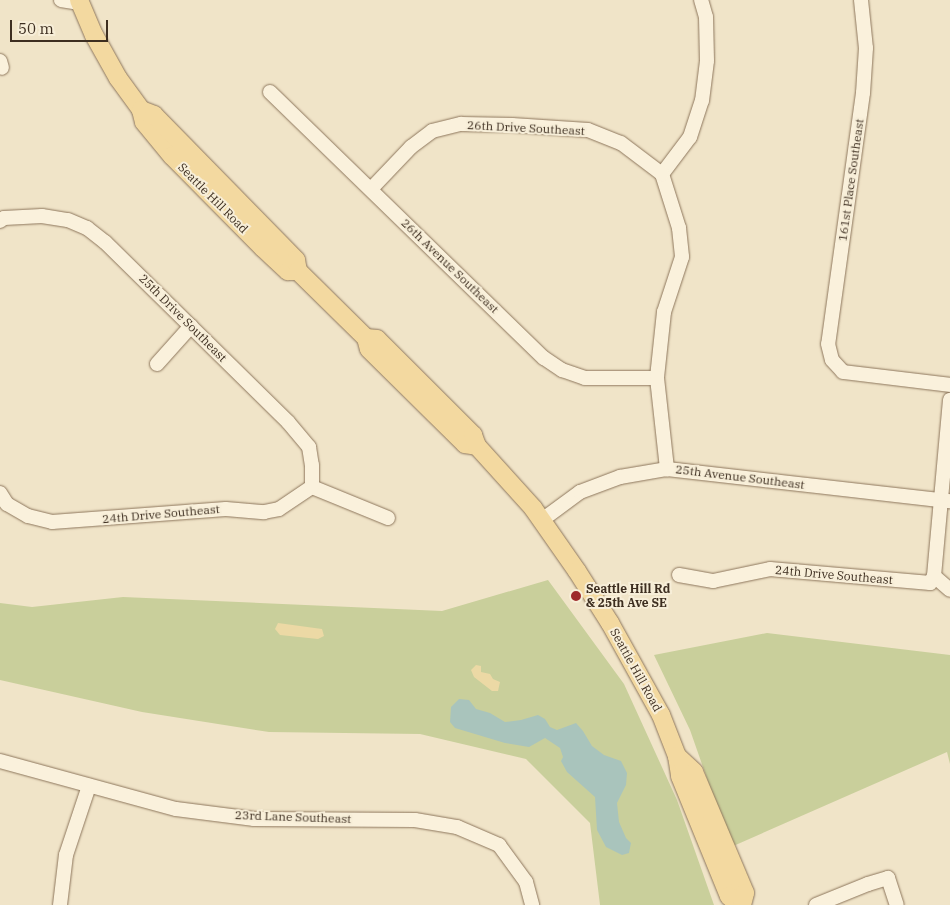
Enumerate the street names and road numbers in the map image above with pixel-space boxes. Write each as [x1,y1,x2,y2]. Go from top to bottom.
street label: 26th Drive Southeast [467,118,585,138]
street label: 161st Place Southeast [835,118,867,242]
street label: Seattle Hill Road [175,160,251,236]
street label: 26th Avenue Southeast [398,216,502,316]
street label: 25th Drive Southeast [136,271,230,365]
street label: 25th Avenue Southeast [675,462,805,492]
street label: 24th Drive Southeast [102,502,220,526]
street label: 24th Drive Southeast [775,563,893,587]
street label: Seattle Hill Road [607,626,665,714]
street label: 23rd Lane Southeast [235,808,351,826]

